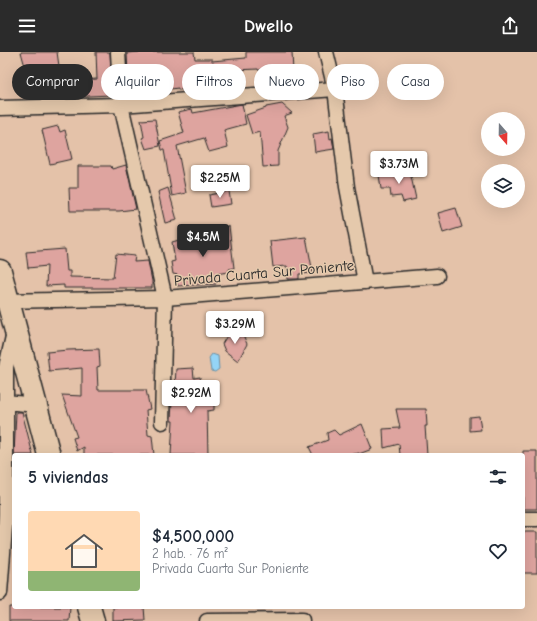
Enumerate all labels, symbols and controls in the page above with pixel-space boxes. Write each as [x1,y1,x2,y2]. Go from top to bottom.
icon: menu [16,15,38,37]
icon: share [499,15,521,37]
text: Dwello [244,16,293,37]
chip: Comprar [12,64,93,100]
chip: Alquilar [101,64,174,100]
chip: Filtros [182,64,246,100]
chip: Nuevo [254,64,319,100]
chip: Piso [327,64,379,100]
chip: Casa [387,64,444,100]
north arrow [481,112,525,156]
map controls [481,112,525,208]
pin: $3.73M [366,151,432,185]
text: $3.73M [379,156,419,171]
button: layers [481,164,525,208]
pin: $2.25M [187,165,253,199]
text: $2.25M [200,170,240,185]
pin: $4.5M [175,224,231,258]
text: $4.5M [186,229,220,244]
street label: Privada Cuarta Sur Poniente [173,256,355,290]
pin: $3.29M [202,311,268,345]
text: $3.29M [215,316,255,331]
pin: $2.92M [158,380,224,414]
text: $2.92M [171,385,211,400]
icon: filters [487,466,509,488]
text: 5 viviendas [28,468,108,487]
icon: home [60,527,108,575]
text: $4,500,000 [152,527,234,546]
icon: heart [487,540,509,562]
text: 2 hab. · 76 m² [152,546,228,561]
text: Privada Cuarta Sur Poniente [152,561,309,576]

